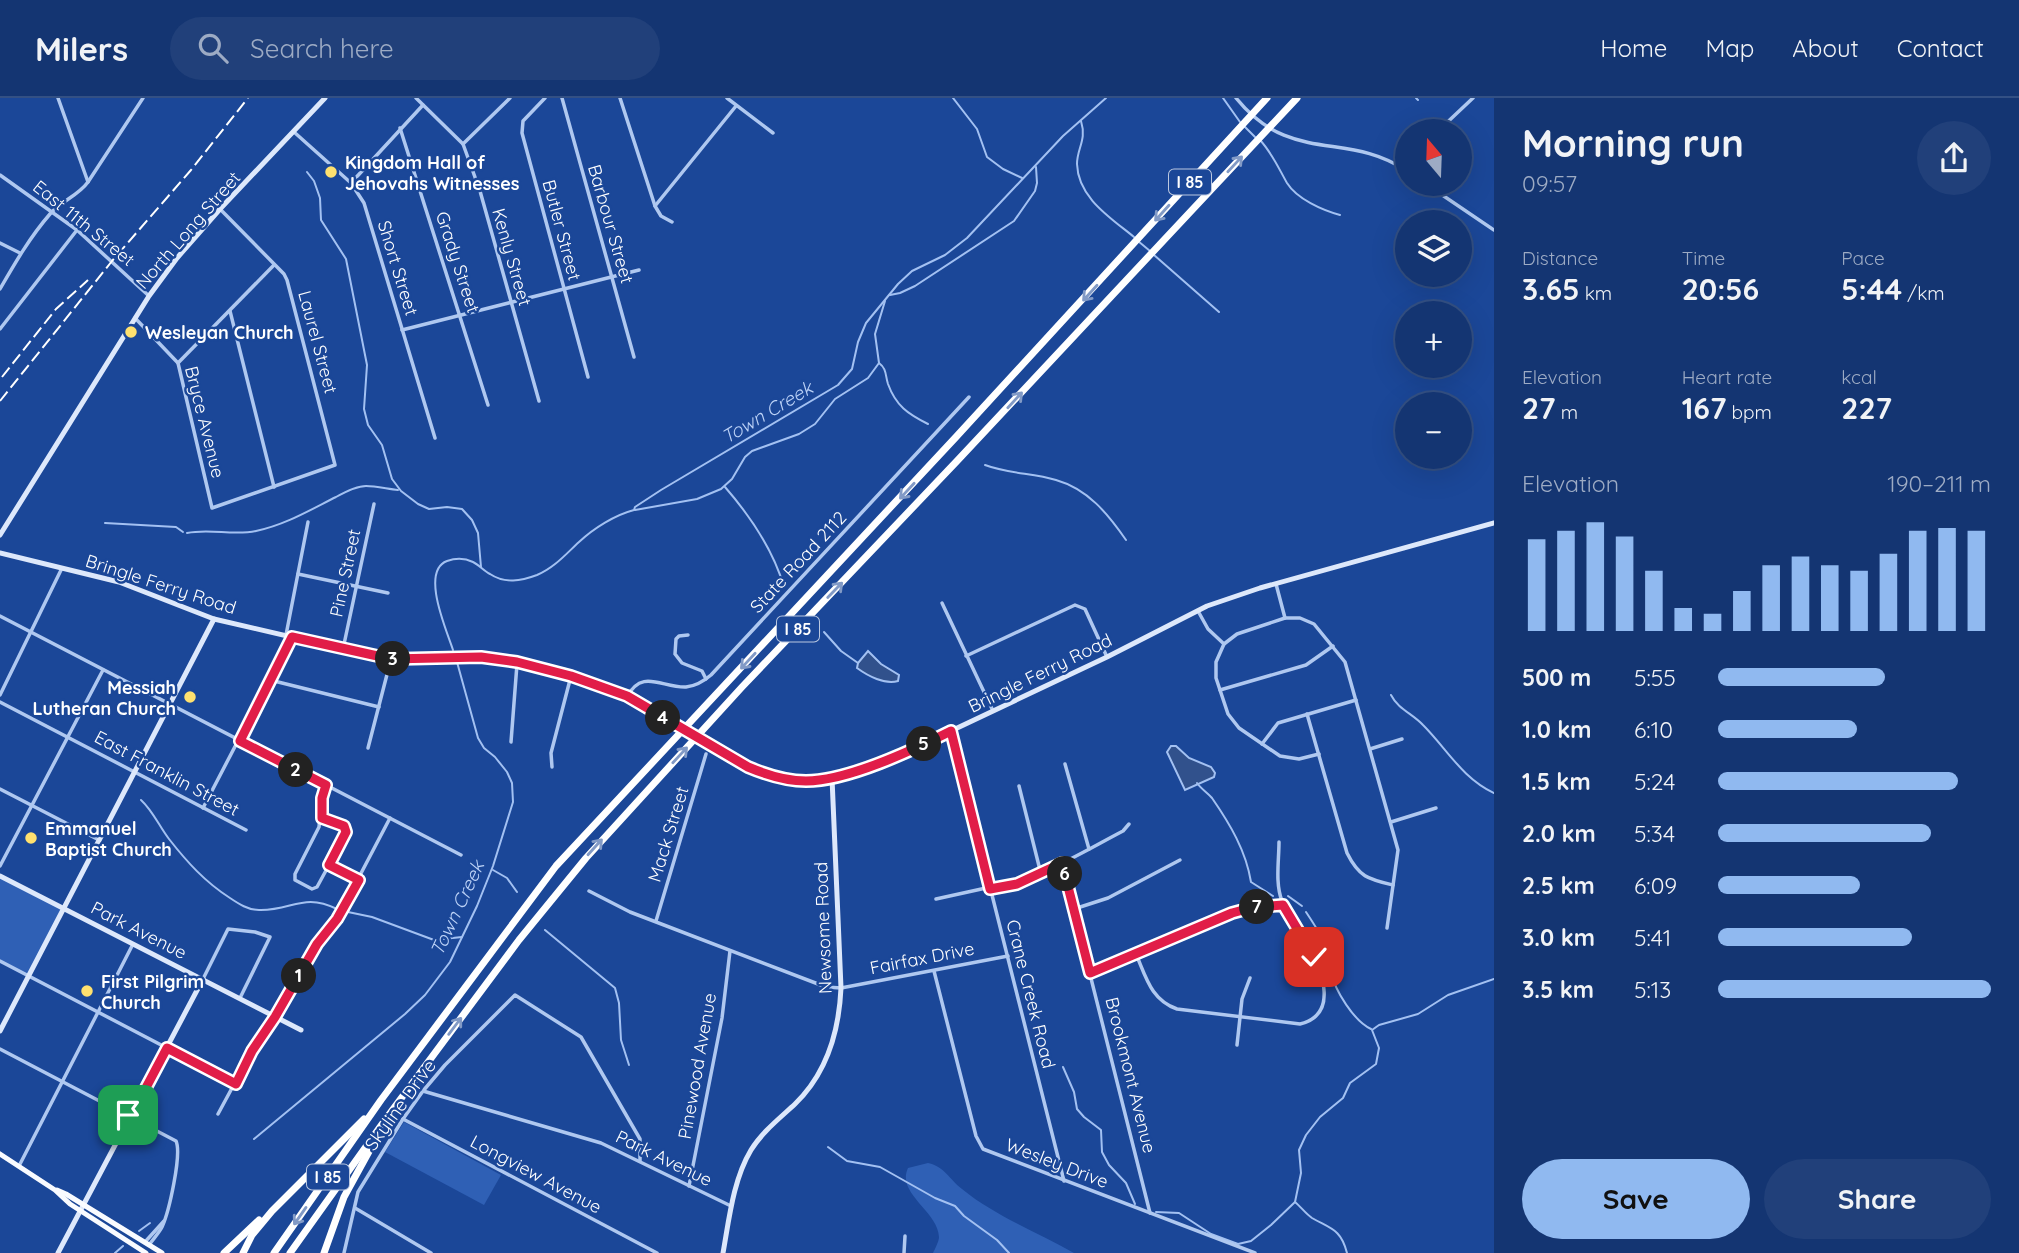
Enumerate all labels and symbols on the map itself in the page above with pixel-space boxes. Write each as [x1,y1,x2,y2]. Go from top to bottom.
north arrow [1395,119,1472,196]
place label: Kingdom Hall of Jehovahs Witnesses [345,151,520,195]
one-way arrow [1227,155,1243,173]
street label: Barbour Street [583,162,639,286]
marker: Kingdom Hall of Jehovahs Witnesses [323,164,339,180]
street label: North Long Street [131,166,245,294]
road number: I 85 [1169,170,1211,194]
street label: East 11th Street [28,175,140,271]
street label: Butler Street [538,177,586,283]
one-way arrow [1153,204,1170,221]
street label: Kenly Street [487,205,537,309]
street label: Grady Street [431,208,485,316]
street label: Short Street [373,218,423,318]
one-way arrow [1081,284,1098,301]
street label: Laurel Street [293,288,343,396]
place label: Wesleyan Church [145,321,294,344]
marker: Wesleyan Church [123,324,139,340]
street label: Bryce Avenue [180,364,230,480]
water label: Town Creek [717,374,818,449]
one-way arrow [1006,392,1023,409]
one-way arrow [898,482,915,499]
street label: State Road 2112 [745,506,851,618]
street label: Pine Street [324,527,366,619]
street label: Bringle Ferry Road [83,549,239,619]
one-way arrow [827,581,844,598]
road number: I 85 [777,616,819,642]
street label: Bringle Ferry Road [964,628,1116,718]
pin: 3 [376,642,410,676]
one-way arrow [740,652,757,669]
place label: Messiah Lutheran Church [32,676,176,720]
marker: Messiah Lutheran Church [182,689,198,705]
pin: 4 [646,700,680,736]
street label: East Franklin Street [91,725,243,821]
pin: 5 [906,726,942,762]
one-way arrow [671,747,688,764]
pin: 2 [278,752,314,788]
street label: Mack Street [643,783,693,885]
place label: Emmanuel Baptist Church [45,817,172,861]
marker: Emmanuel Baptist Church [23,830,39,846]
one-way arrow [587,838,603,856]
water label: Town Creek [425,855,490,959]
pin: 6 [1048,856,1082,892]
street label: Newsome Road [809,862,837,994]
pin: 7 [1240,890,1274,924]
street label: Park Avenue [87,896,191,964]
street label: Crane Creek Road [1001,917,1061,1071]
pin [1284,927,1344,987]
street label: Fairfax Drive [868,937,976,979]
pin: 1 [282,958,316,994]
place label: First Pilgrim Church [101,970,204,1014]
marker: First Pilgrim Church [79,983,95,999]
street label: Pinewood Avenue [673,991,721,1141]
street label: Brookmont Avenue [1100,995,1162,1155]
one-way arrow [447,1017,462,1036]
street label: Skyline Drive [359,1055,441,1155]
pin [98,1085,158,1145]
street label: Park Avenue [612,1125,716,1191]
street label: Longview Avenue [466,1130,606,1218]
street label: Wesley Drive [1002,1133,1112,1193]
road number: I 85 [307,1164,349,1190]
one-way arrow [293,1206,307,1225]

